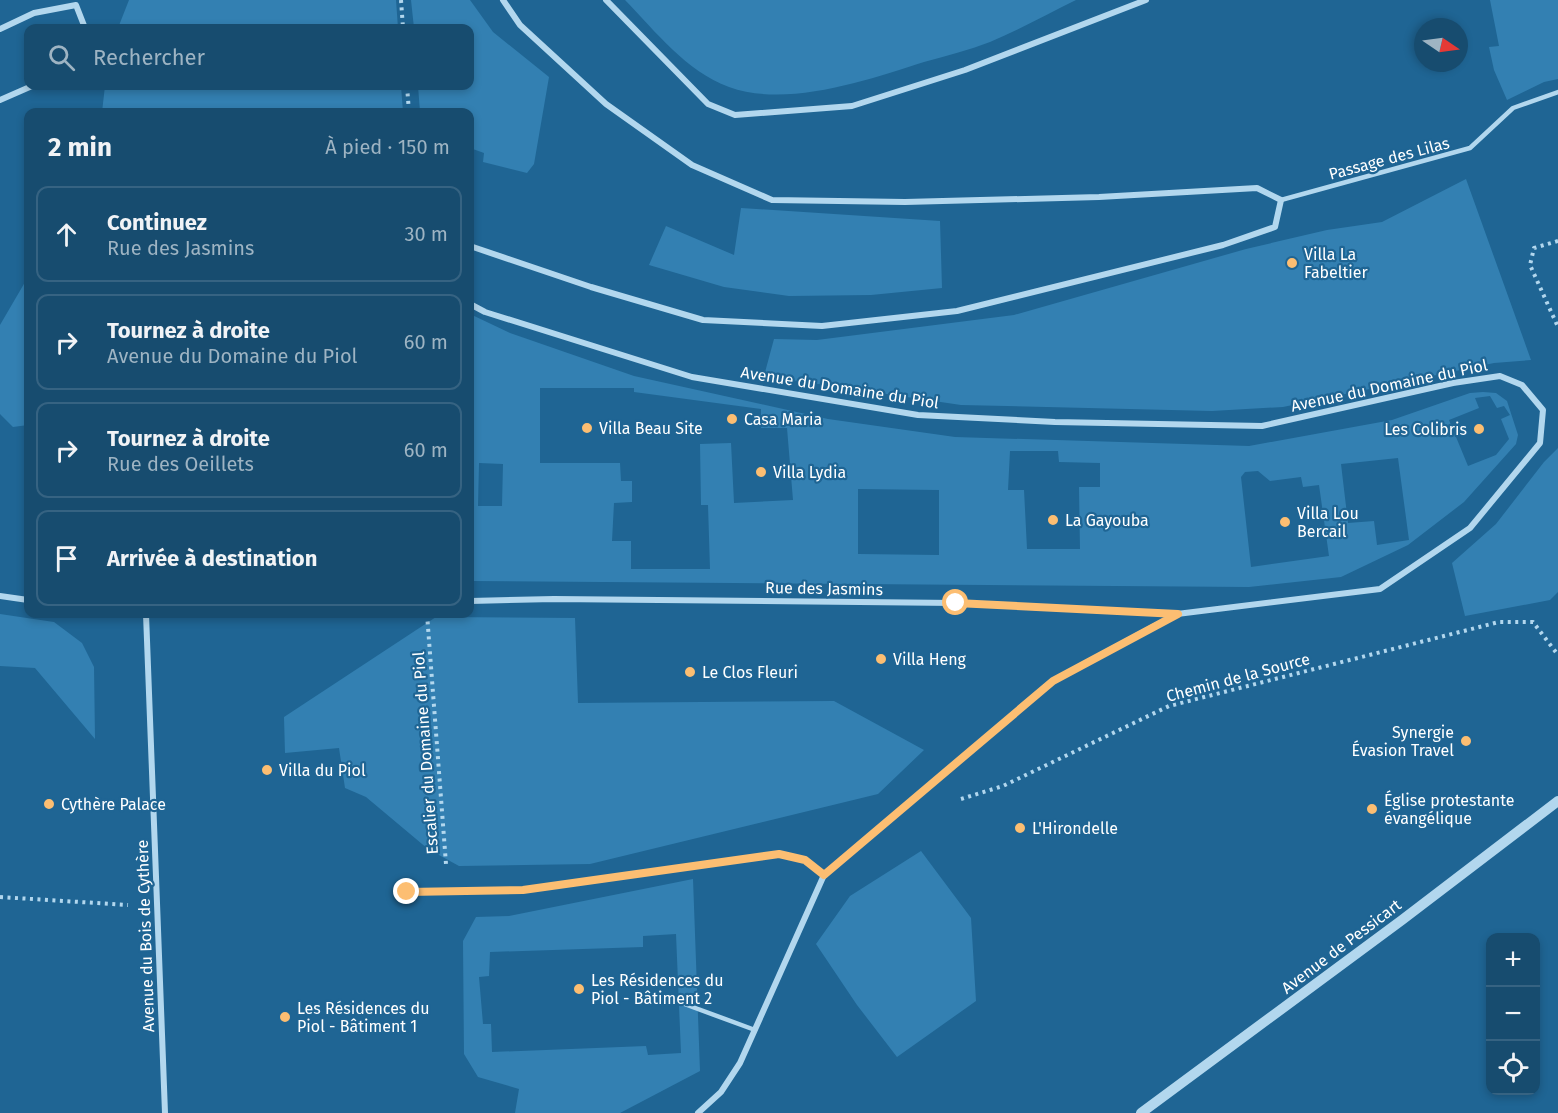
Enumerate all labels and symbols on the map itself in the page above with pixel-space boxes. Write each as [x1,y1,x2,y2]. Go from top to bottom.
north arrow [1414,18,1468,72]
street label: Passage des Lilas [1327,133,1452,184]
place label: Villa La Fabeltier [1304,245,1369,282]
marker: Villa La Fabeltier [1285,256,1299,270]
street label: Avenue du Domaine du Piol [1289,355,1489,416]
street label: Avenue du Domaine du Piol [739,362,941,413]
place label: Casa Maria [744,410,822,429]
marker: Casa Maria [725,412,739,426]
place label: Villa Beau Site [599,419,703,438]
place label: Les Colibris [1384,420,1467,439]
marker: Villa Beau Site [580,421,594,435]
marker: Les Colibris [1472,422,1486,436]
place label: Villa Lydia [773,463,846,482]
marker: Villa Lydia [754,465,768,479]
place label: Villa Lou Bercail [1297,504,1359,541]
place label: La Gayouba [1065,511,1149,530]
marker: La Gayouba [1046,513,1060,527]
marker: Villa Lou Bercail [1278,515,1292,529]
street label: Rue des Jasmins [765,578,883,599]
route start [942,589,968,615]
street label: Chemin de la Source [1164,649,1312,706]
place label: Villa Heng [893,650,967,669]
street label: Escalier du Domaine du Piol [409,651,442,855]
marker: Villa Heng [874,652,888,666]
place label: Le Clos Fleuri [702,663,798,682]
marker: Le Clos Fleuri [683,665,697,679]
place label: Synergie Évasion Travel [1352,723,1454,760]
marker: Synergie Évasion Travel [1459,734,1473,748]
place label: Villa du Piol [279,761,366,780]
marker: Villa du Piol [260,763,274,777]
place label: Église protestante évangélique [1384,790,1514,828]
place label: Cythère Palace [61,795,166,814]
marker: Cythère Palace [42,797,56,811]
marker: Église protestante évangélique [1365,802,1379,816]
place label: L'Hirondelle [1032,819,1118,838]
marker: L'Hirondelle [1013,821,1027,835]
street label: Avenue du Bois de Cythère [133,839,158,1033]
route end [393,878,419,904]
street label: Avenue de Pessicart [1278,895,1405,998]
place label: Les Résidences du Piol - Bâtiment 2 [591,971,723,1008]
marker: Les Résidences du Piol - Bâtiment 2 [572,982,586,996]
place label: Les Résidences du Piol - Bâtiment 1 [297,999,429,1036]
marker: Les Résidences du Piol - Bâtiment 1 [278,1010,292,1024]

